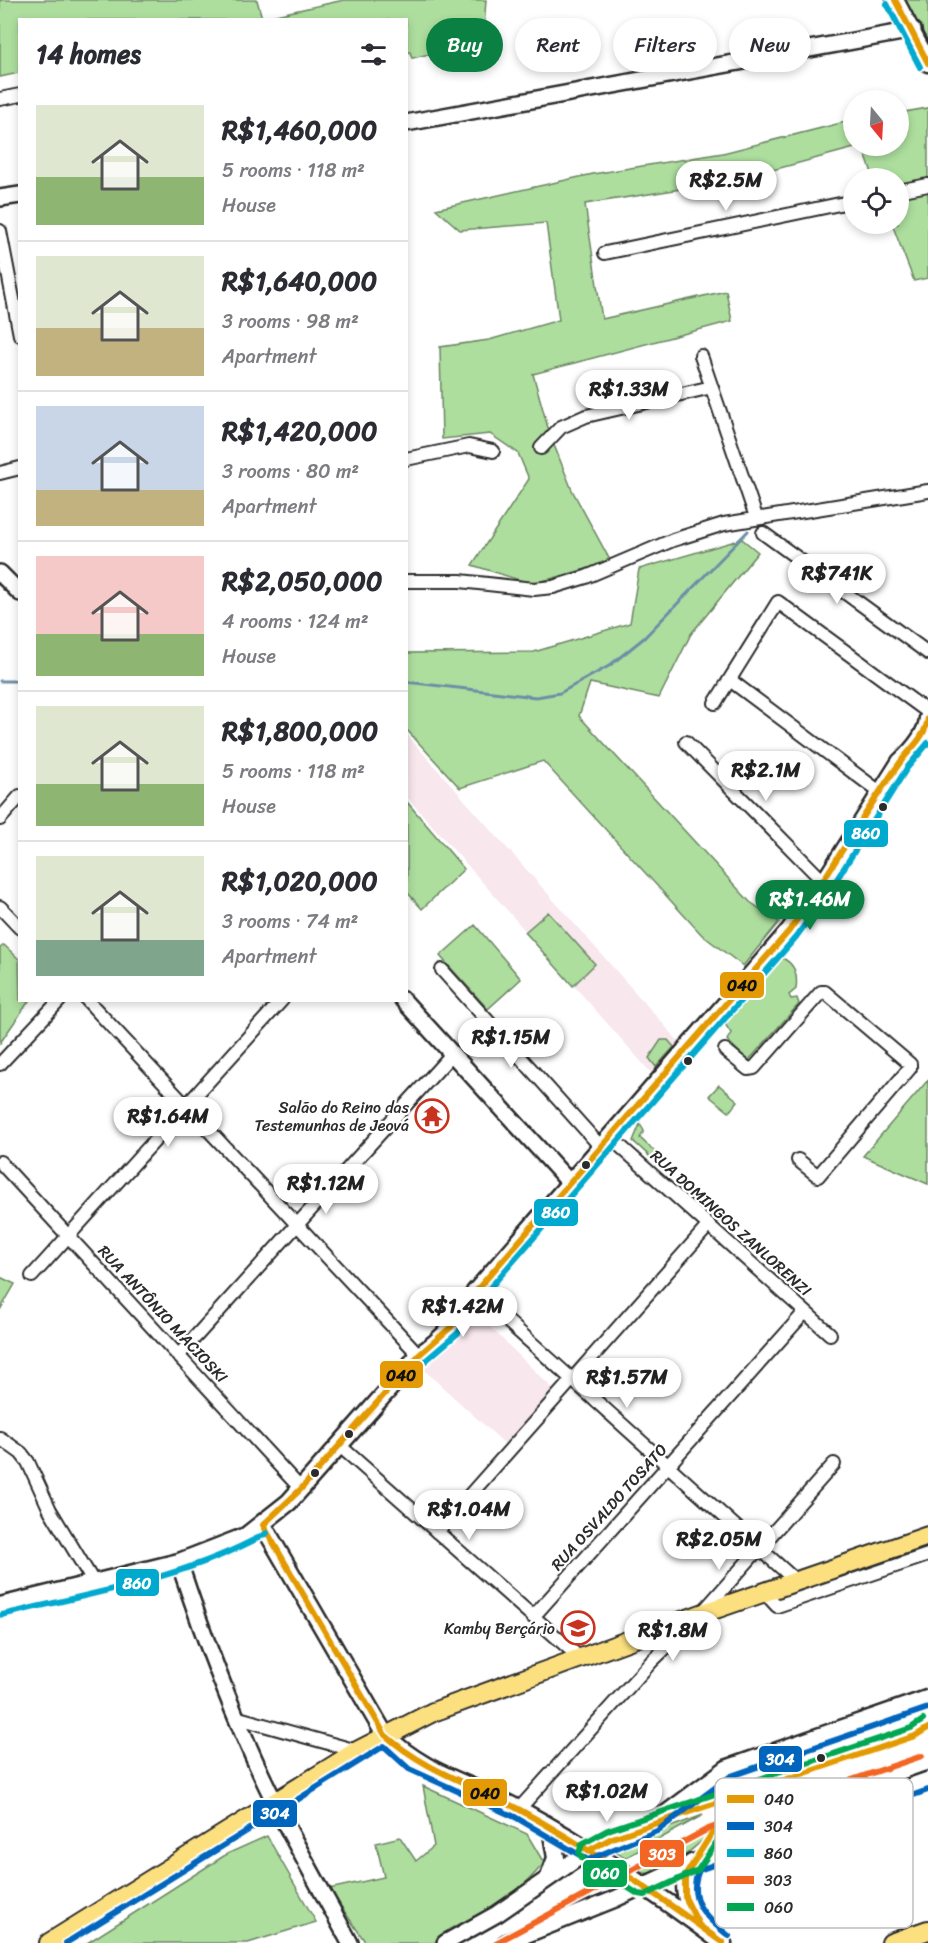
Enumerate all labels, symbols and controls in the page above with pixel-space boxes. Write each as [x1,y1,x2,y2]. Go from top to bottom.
chip: Buy [426,18,503,72]
chip: Rent [515,18,601,72]
chip: Filters [613,18,717,72]
chip: New [729,18,811,72]
text: 14 homes [36,31,141,77]
icon: filters [357,38,390,71]
north arrow [843,90,909,156]
map controls [843,90,909,234]
text: R$1,460,000 [222,107,377,153]
icon: home [84,129,156,201]
text: 5 rooms · 118 m² [222,153,365,188]
pin: R$2.5M [677,161,775,212]
text: R$2.5M [690,163,762,198]
button: locate [843,168,909,234]
text: House [222,188,276,223]
text: R$1,640,000 [222,258,377,304]
icon: home [84,280,156,352]
text: 3 rooms · 98 m² [222,304,359,339]
text: Apartment [222,339,316,374]
pin: R$1.33M [574,370,684,421]
text: R$1.33M [589,372,669,407]
text: R$1,420,000 [222,408,377,454]
icon: home [84,430,156,502]
text: 3 rooms · 80 m² [222,454,359,489]
text: Apartment [222,489,316,524]
pin: R$741K [788,554,886,605]
text: R$741K [802,556,872,591]
text: R$2,050,000 [222,558,382,604]
icon: home [84,580,156,652]
text: 4 rooms · 124 m² [222,604,369,639]
text: House [222,639,276,674]
text: R$1,800,000 [222,708,378,754]
icon: home [84,730,156,802]
pin: R$2.1M [717,751,815,802]
text: R$2.1M [732,753,800,788]
text: 5 rooms · 118 m² [222,754,365,789]
text: House [222,789,276,824]
unlabelled marker [877,801,889,813]
line badge: 860 [843,819,889,848]
text: 860 [851,819,880,848]
text: R$1,020,000 [222,858,378,904]
icon: home [84,880,156,952]
pin: R$1.46M [755,880,865,931]
text: R$1.46M [769,882,851,917]
text: 3 rooms · 74 m² [222,904,358,939]
text: Apartment [222,939,316,974]
line badge: 040 [719,971,765,999]
text: 040 [727,971,757,1000]
pin: R$1.15M [456,1018,566,1069]
text: R$1.15M [472,1020,550,1055]
unlabelled marker [682,1055,694,1067]
place label: Salão do Reino das Testemunhas de Jeová [254,1093,410,1140]
pin: R$1.64M [113,1097,223,1148]
temple icon: Salão do Reino das Testemunhas de Jeová [414,1098,450,1134]
text: R$1.64M [127,1099,209,1134]
street label: RUA DOMINGOS ZANLORENZI [644,1142,819,1304]
unlabelled marker [580,1159,592,1171]
pin: R$1.12M [271,1164,381,1215]
text: R$1.12M [287,1166,365,1201]
line badge: 860 [533,1198,579,1227]
text: 860 [541,1198,570,1227]
street label: RUA ANTÔNIO MACIOSKI [91,1238,235,1390]
pin: R$1.42M [408,1287,518,1338]
text: R$1.42M [422,1289,504,1324]
pin: R$1.57M [572,1358,682,1409]
line badge: 040 [379,1360,424,1389]
text: R$1.57M [587,1360,667,1395]
text: 040 [386,1361,416,1390]
unlabelled marker [343,1428,355,1440]
street label: RUA OSVALDO TOSATO [543,1436,675,1578]
unlabelled marker [309,1467,321,1479]
pin: R$1.04M [414,1490,524,1541]
text: R$1.04M [428,1492,510,1527]
pin: R$2.05M [664,1520,774,1571]
text: R$2.05M [676,1522,762,1557]
line badge: 860 [115,1568,160,1597]
text: 860 [122,1569,151,1598]
school or university icon: Kamby Berçário [560,1610,596,1646]
pin: R$1.8M [624,1611,722,1662]
text: R$1.8M [638,1613,708,1648]
place label: Kamby Berçário [444,1614,555,1643]
line badge: 304 [758,1745,803,1773]
text: 304 [765,1745,794,1774]
unlabelled marker [815,1752,827,1764]
pin: R$1.02M [552,1772,662,1823]
text: R$1.02M [566,1774,648,1809]
line badge: 040 [462,1778,508,1807]
legend [715,1778,913,1928]
text: 040 [470,1779,500,1808]
text: 040 [764,1785,794,1814]
line badge: 304 [252,1799,298,1828]
text: 304 [260,1799,289,1828]
text: 304 [764,1812,793,1841]
line badge: 303 [639,1839,685,1868]
text: 860 [764,1839,793,1868]
text: 303 [647,1840,676,1869]
line badge: 060 [582,1859,628,1888]
text: 060 [590,1859,620,1888]
text: 303 [764,1866,792,1895]
text: 060 [764,1893,793,1922]

